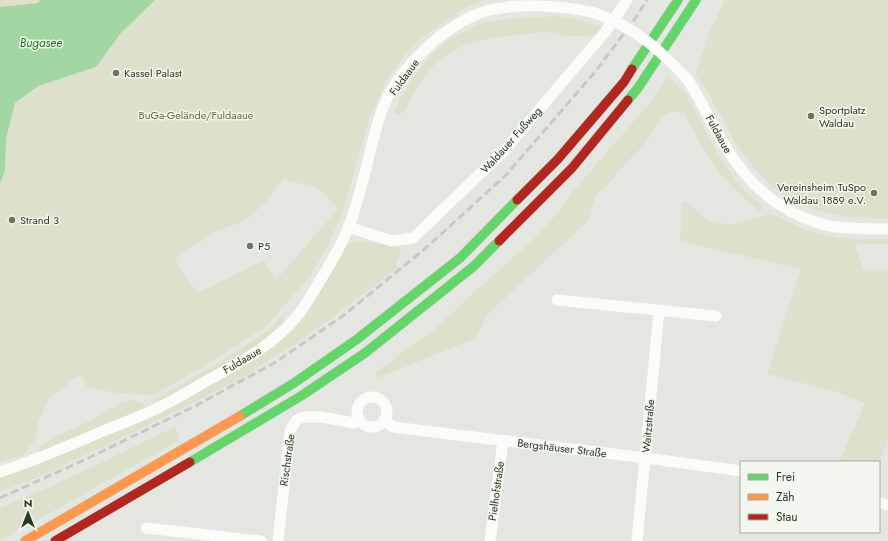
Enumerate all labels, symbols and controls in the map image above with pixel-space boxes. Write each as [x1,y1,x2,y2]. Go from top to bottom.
water label: Bugasee [20,34,62,52]
street label: Fuldaaue [385,55,423,99]
place label: Kassel Palast [124,65,182,81]
marker: Kassel Palast [111,68,121,78]
place label: Sportplatz Waldau [819,102,866,131]
street label: Waldauer Fußweg [477,103,545,177]
park label: BuGa-Gelände/Fuldaaue [139,107,254,123]
marker: Sportplatz Waldau [806,111,816,121]
street label: Fuldaaue [702,112,736,156]
place label: Vereinsheim TuSpo Waldau 1889 e.V. [777,179,866,208]
marker: Vereinsheim TuSpo Waldau 1889 e.V. [869,188,879,198]
place label: Strand 3 [20,212,59,228]
marker: Strand 3 [7,215,17,225]
place label: P5 [258,238,270,254]
marker: P5 [245,241,255,251]
street label: Fuldaaue [220,342,264,378]
street label: Waitzstraße [638,398,658,453]
street label: Rischstraße [275,433,299,487]
street label: Bergshäuser Straße [516,435,608,461]
street label: Pielhofstraße [484,460,508,522]
legend [740,461,880,533]
text: Frei [776,468,795,486]
text: Zäh [776,488,795,506]
north arrow [8,493,48,533]
text: N [24,495,32,511]
text: Stau [776,508,798,526]

